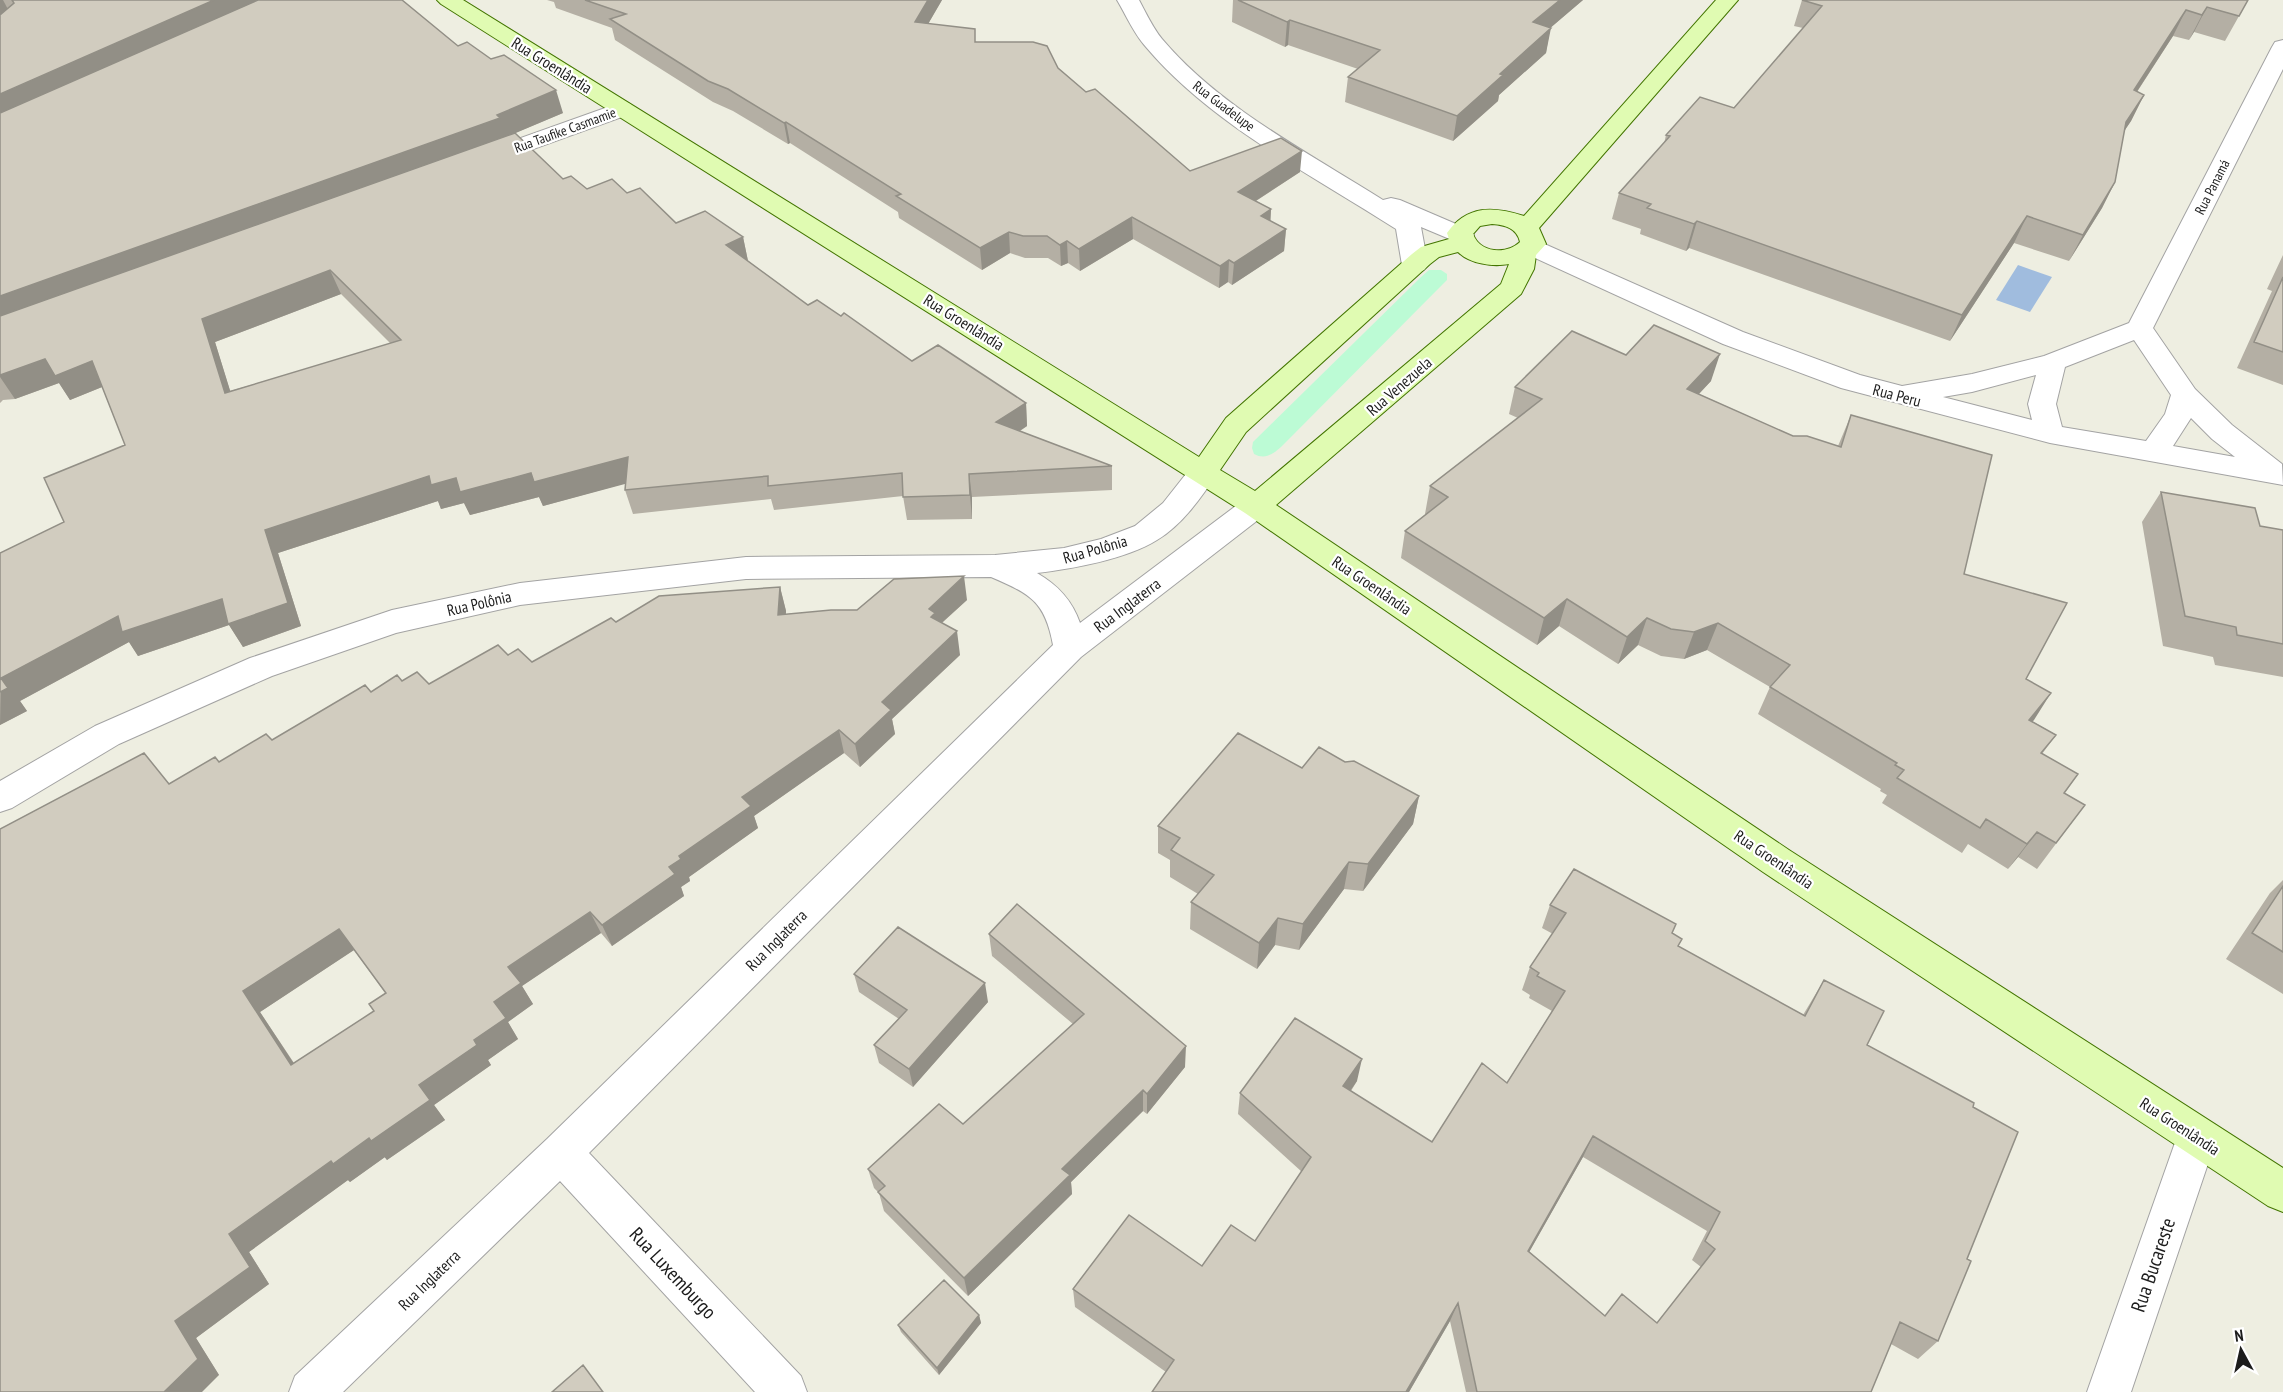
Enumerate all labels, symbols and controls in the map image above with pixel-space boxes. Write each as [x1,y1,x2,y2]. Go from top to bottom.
street label: Rua Groenlândia [508,32,596,98]
street label: Rua Guadelupe [1189,77,1259,135]
street label: Rua Taufike Casmamie [512,103,619,157]
street label: Rua Panamá [2191,156,2233,218]
street label: Rua Groenlândia [920,289,1008,355]
street label: Rua Venezuela [1362,352,1436,420]
street label: Rua Peru [1871,379,1923,411]
street label: Rua Polônia [1061,530,1129,568]
street label: Rua Groenlândia [1329,551,1415,619]
street label: Rua Inglaterra [1090,573,1164,637]
street label: Rua Polônia [445,586,513,620]
street label: Rua Groenlândia [1731,825,1817,893]
street label: Rua Inglaterra [741,905,811,975]
street label: Rua Groenlândia [2136,1093,2224,1159]
street label: Rua Bucareste [2125,1215,2181,1315]
street label: Rua Luxemburgo [624,1222,722,1324]
street label: Rua Inglaterra [394,1246,464,1314]
north arrow [2211,1320,2271,1380]
text: N [2233,1325,2245,1346]

